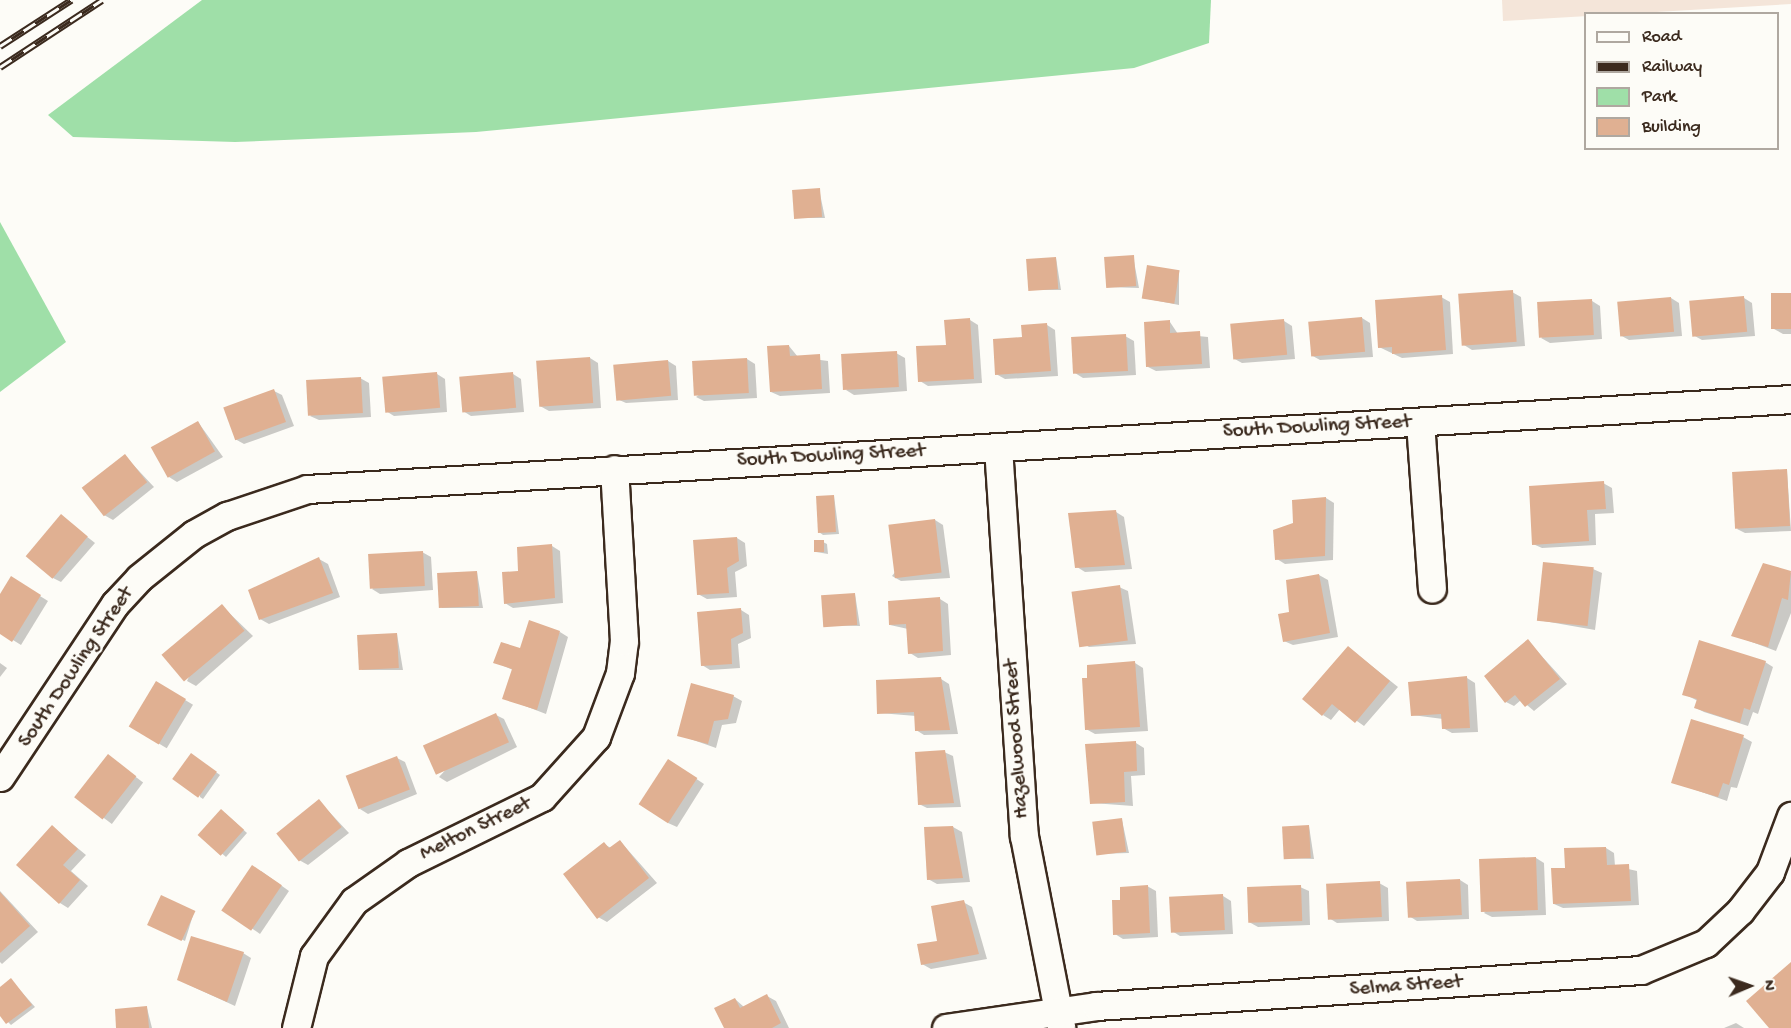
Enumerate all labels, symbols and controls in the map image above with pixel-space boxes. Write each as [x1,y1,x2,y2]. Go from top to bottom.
legend [1584,12,1779,150]
text: Road [1642,27,1681,48]
text: Railway [1642,57,1702,78]
text: Park [1642,87,1676,108]
text: Building [1642,117,1701,138]
street label: South Dowling Street [1222,410,1412,446]
street label: South Dowling Street [736,439,926,475]
street label: South Dowling Street [14,583,140,753]
street label: Hazelwood Street [1000,658,1036,820]
street label: Melton Street [416,792,536,868]
north arrow [1719,956,1779,1016]
street label: Selma Street [1349,970,1463,1004]
text: N [1758,980,1777,991]

